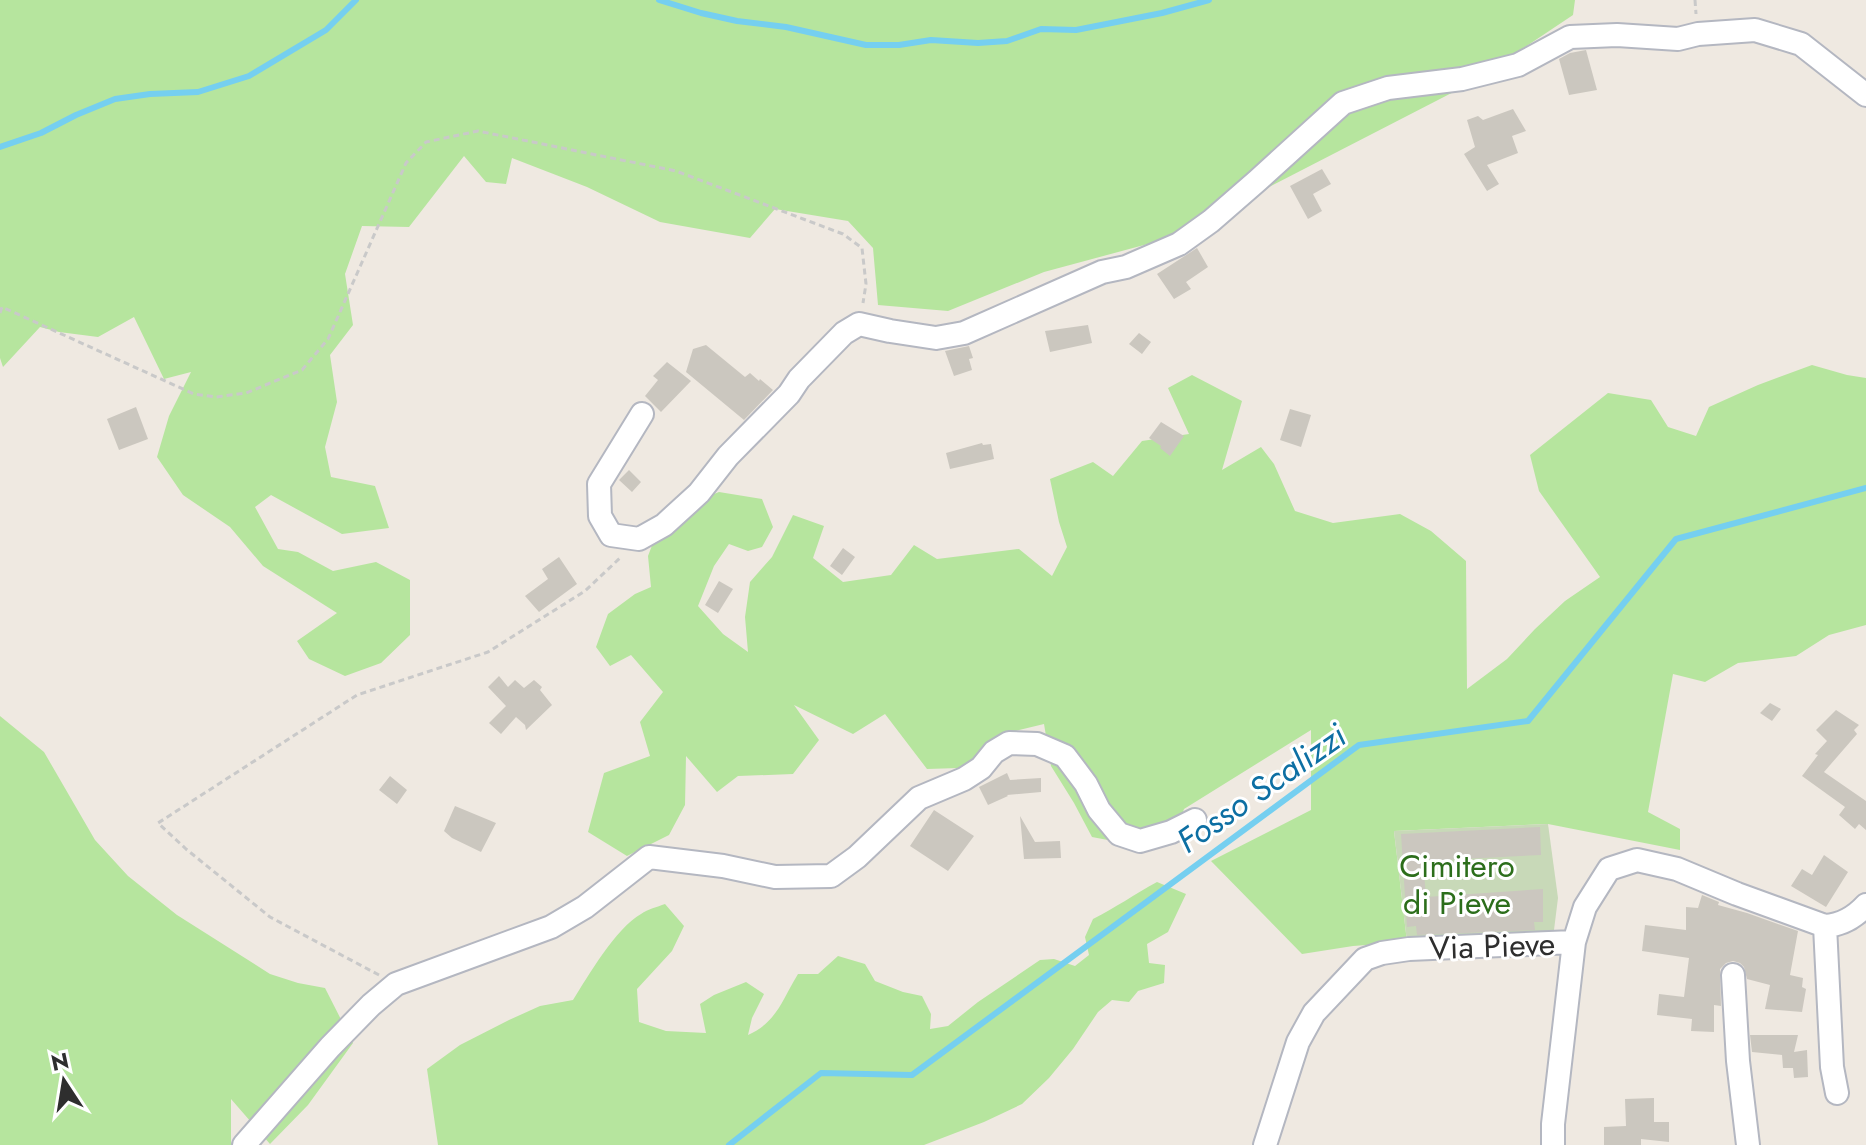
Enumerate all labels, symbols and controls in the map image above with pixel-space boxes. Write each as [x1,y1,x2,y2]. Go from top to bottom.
water label: Fosso Scalizzi [1167,711,1357,865]
park label: Cimitero di Pieve [1399,843,1515,926]
street label: Via Pieve [1428,921,1556,971]
north arrow [24,1041,104,1121]
text: N [48,1044,72,1079]

